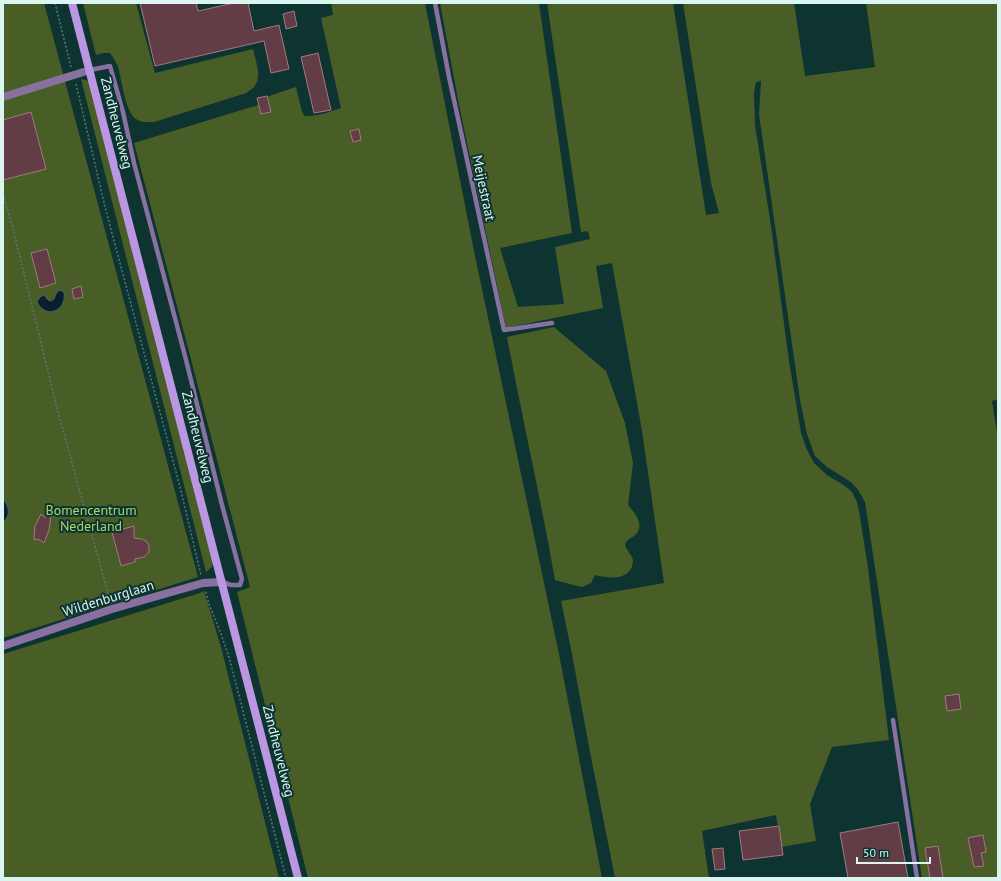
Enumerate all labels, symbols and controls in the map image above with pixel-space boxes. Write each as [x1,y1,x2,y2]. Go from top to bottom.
street label: Zandheuvelweg [97,75,137,171]
street label: Meijestraat [468,153,500,223]
street label: Zandheuvelweg [178,389,218,485]
park label: Bomencentrum Nederland [46,501,137,535]
street label: Wildenburglaan [60,576,156,620]
street label: Zandheuvelweg [259,703,299,799]
scale bar [857,839,930,865]
text: 50 m [863,845,889,860]

